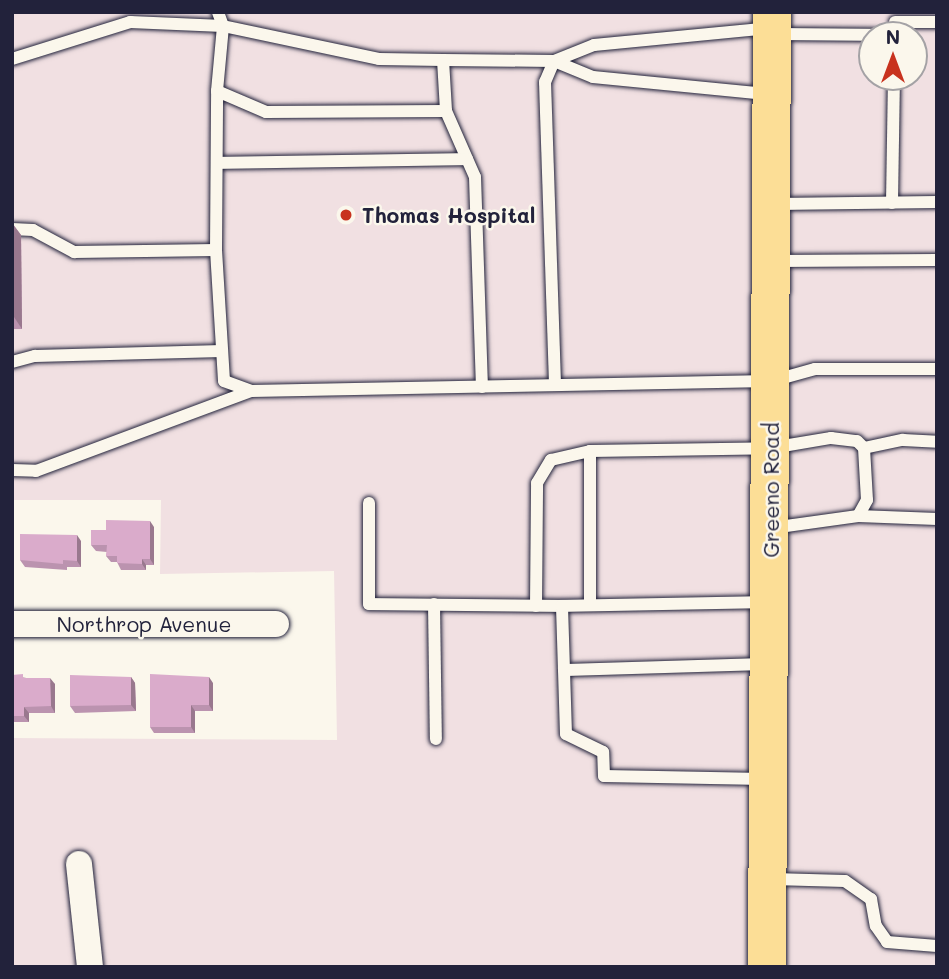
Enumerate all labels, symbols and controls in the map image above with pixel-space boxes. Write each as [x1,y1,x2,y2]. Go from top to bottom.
north arrow [858,21,928,91]
text: N [886,24,900,49]
place label: Thomas Hospital [362,202,536,228]
marker: Thomas Hospital [336,205,356,225]
street label: Greeno Road [758,422,784,558]
street label: Northrop Avenue [57,611,231,637]

